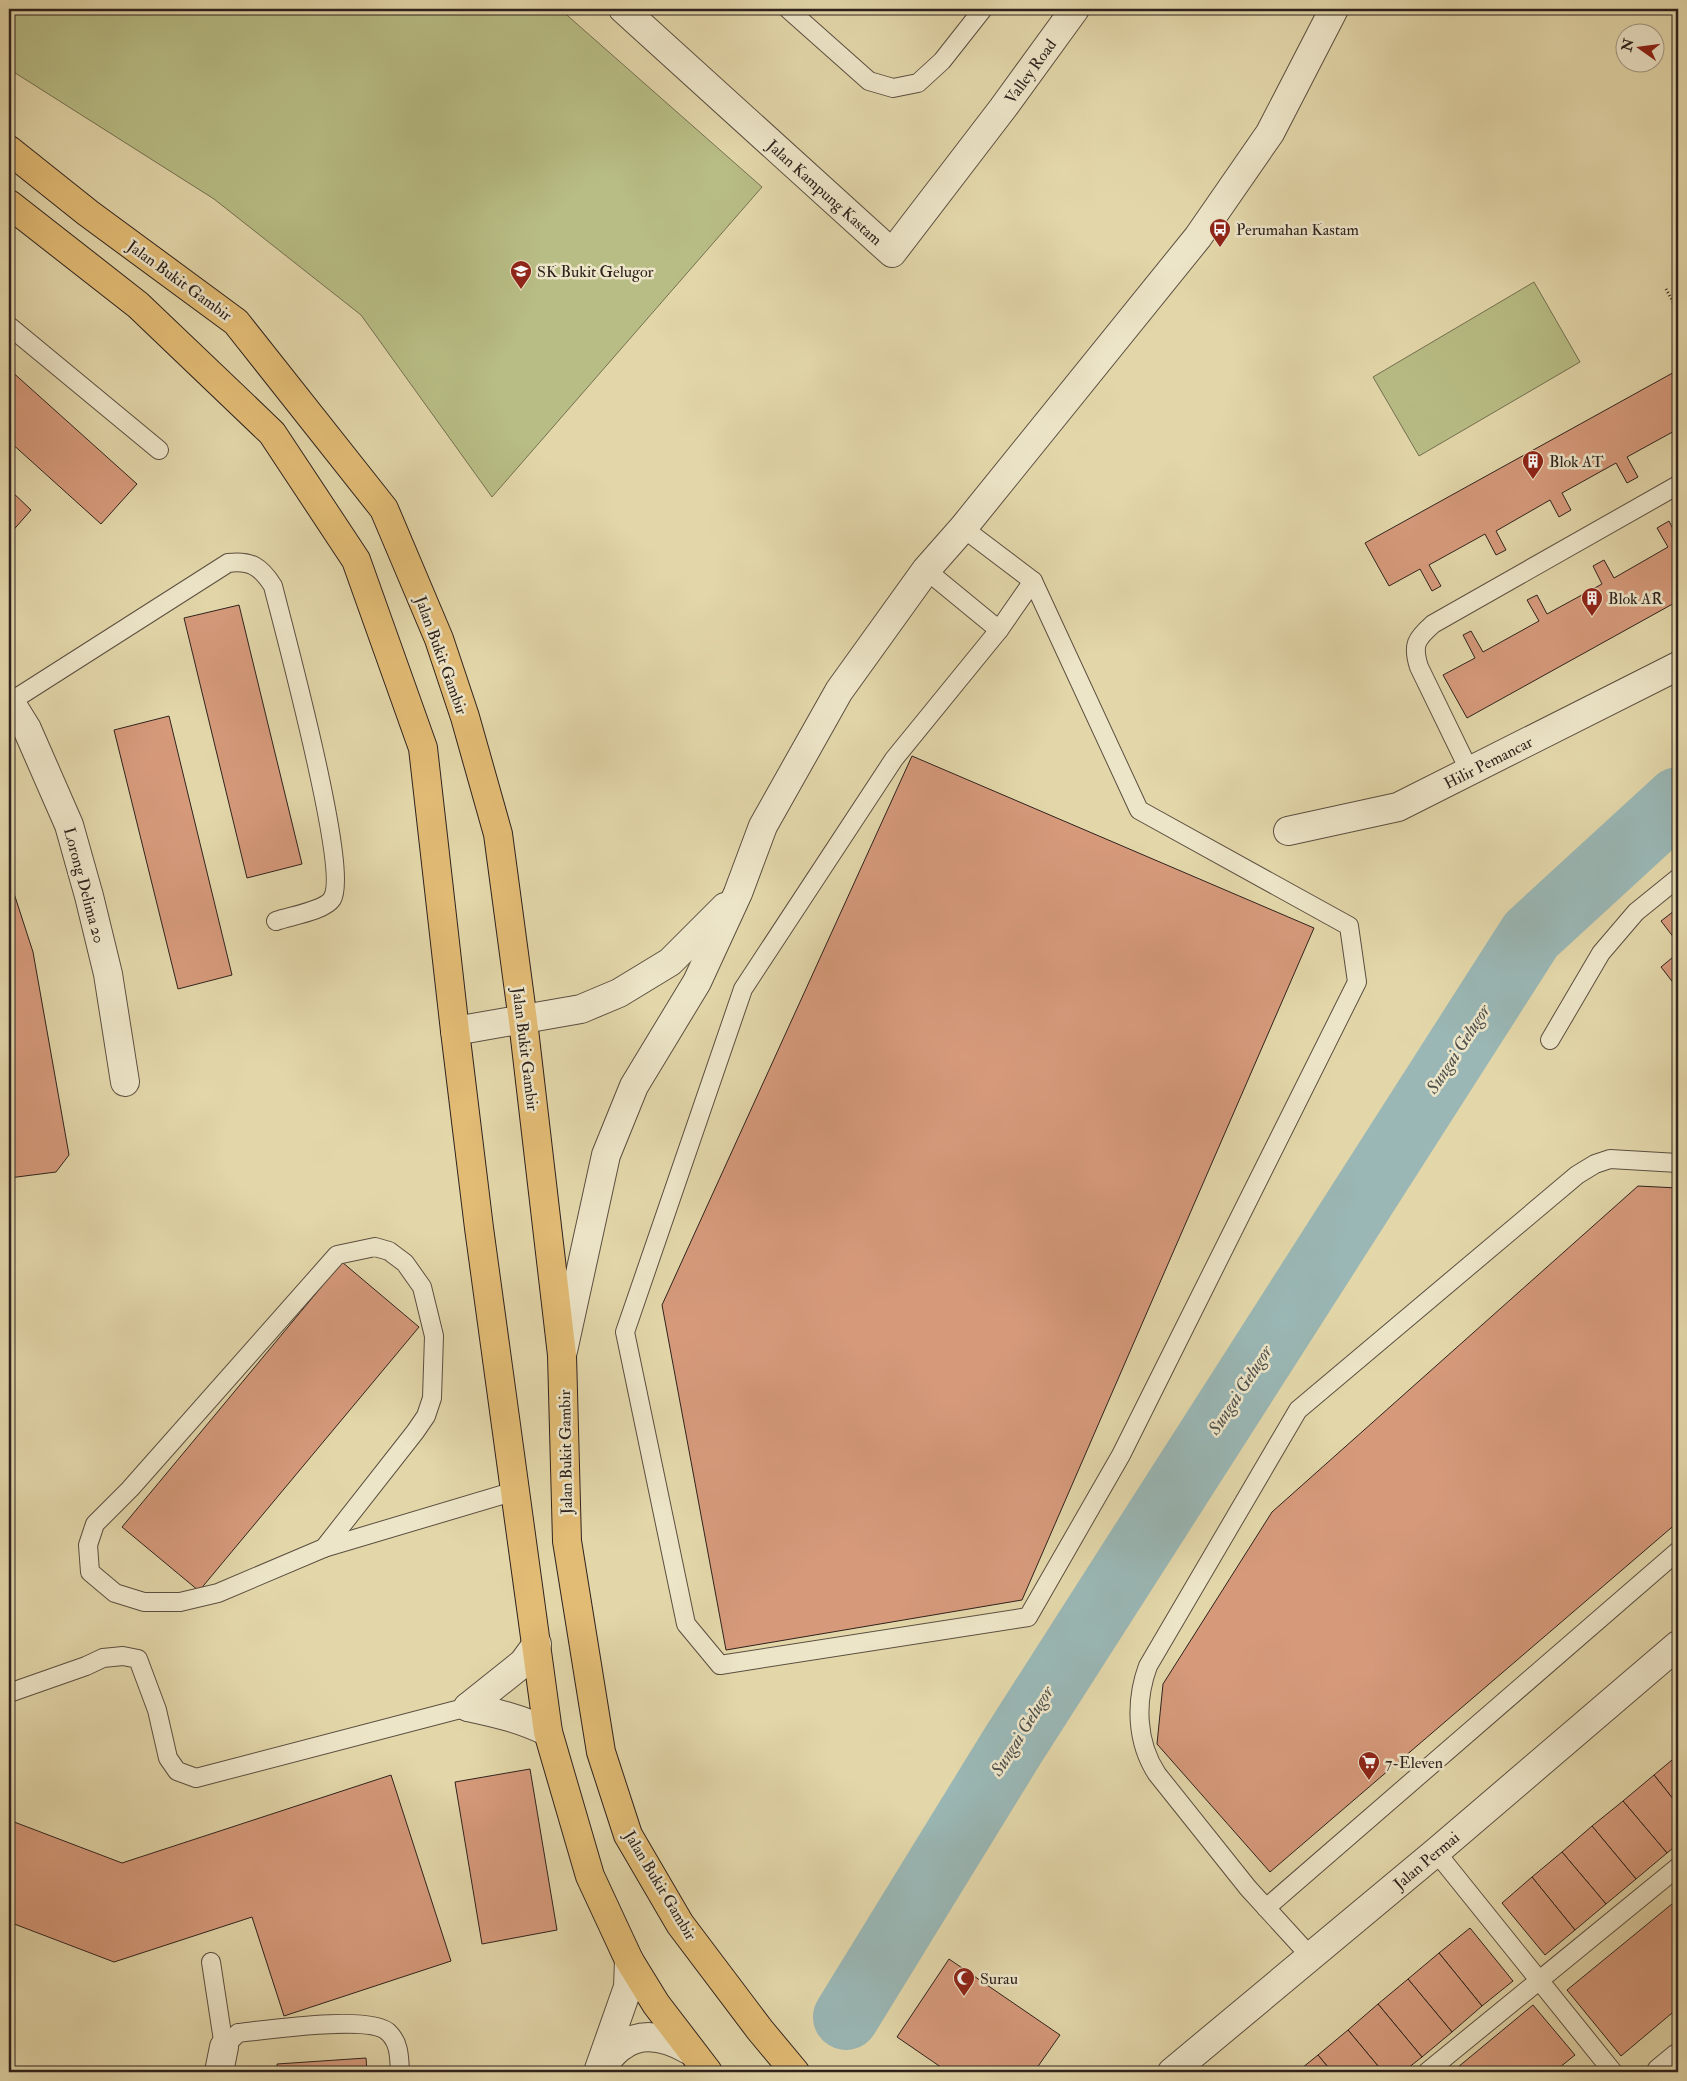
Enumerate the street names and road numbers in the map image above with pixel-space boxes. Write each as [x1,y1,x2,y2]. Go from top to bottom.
street label: Valley Road [1001,35,1061,108]
street label: Jalan Kampung Kastam [761,135,887,251]
street label: Jalan Bukit Gambir [122,236,236,326]
street label: Jalan Bukit Gambir [409,592,472,718]
street label: Hilir Pemancar [1441,732,1536,794]
street label: Lorong Delima 20 [59,825,109,945]
street label: Jalan Bukit Gambir [506,985,543,1112]
street label: Jalan Bukit Gambir [555,1390,578,1515]
street label: Jalan Bukit Gambir [618,1826,701,1945]
street label: Jalan Permai [1389,1827,1464,1895]

